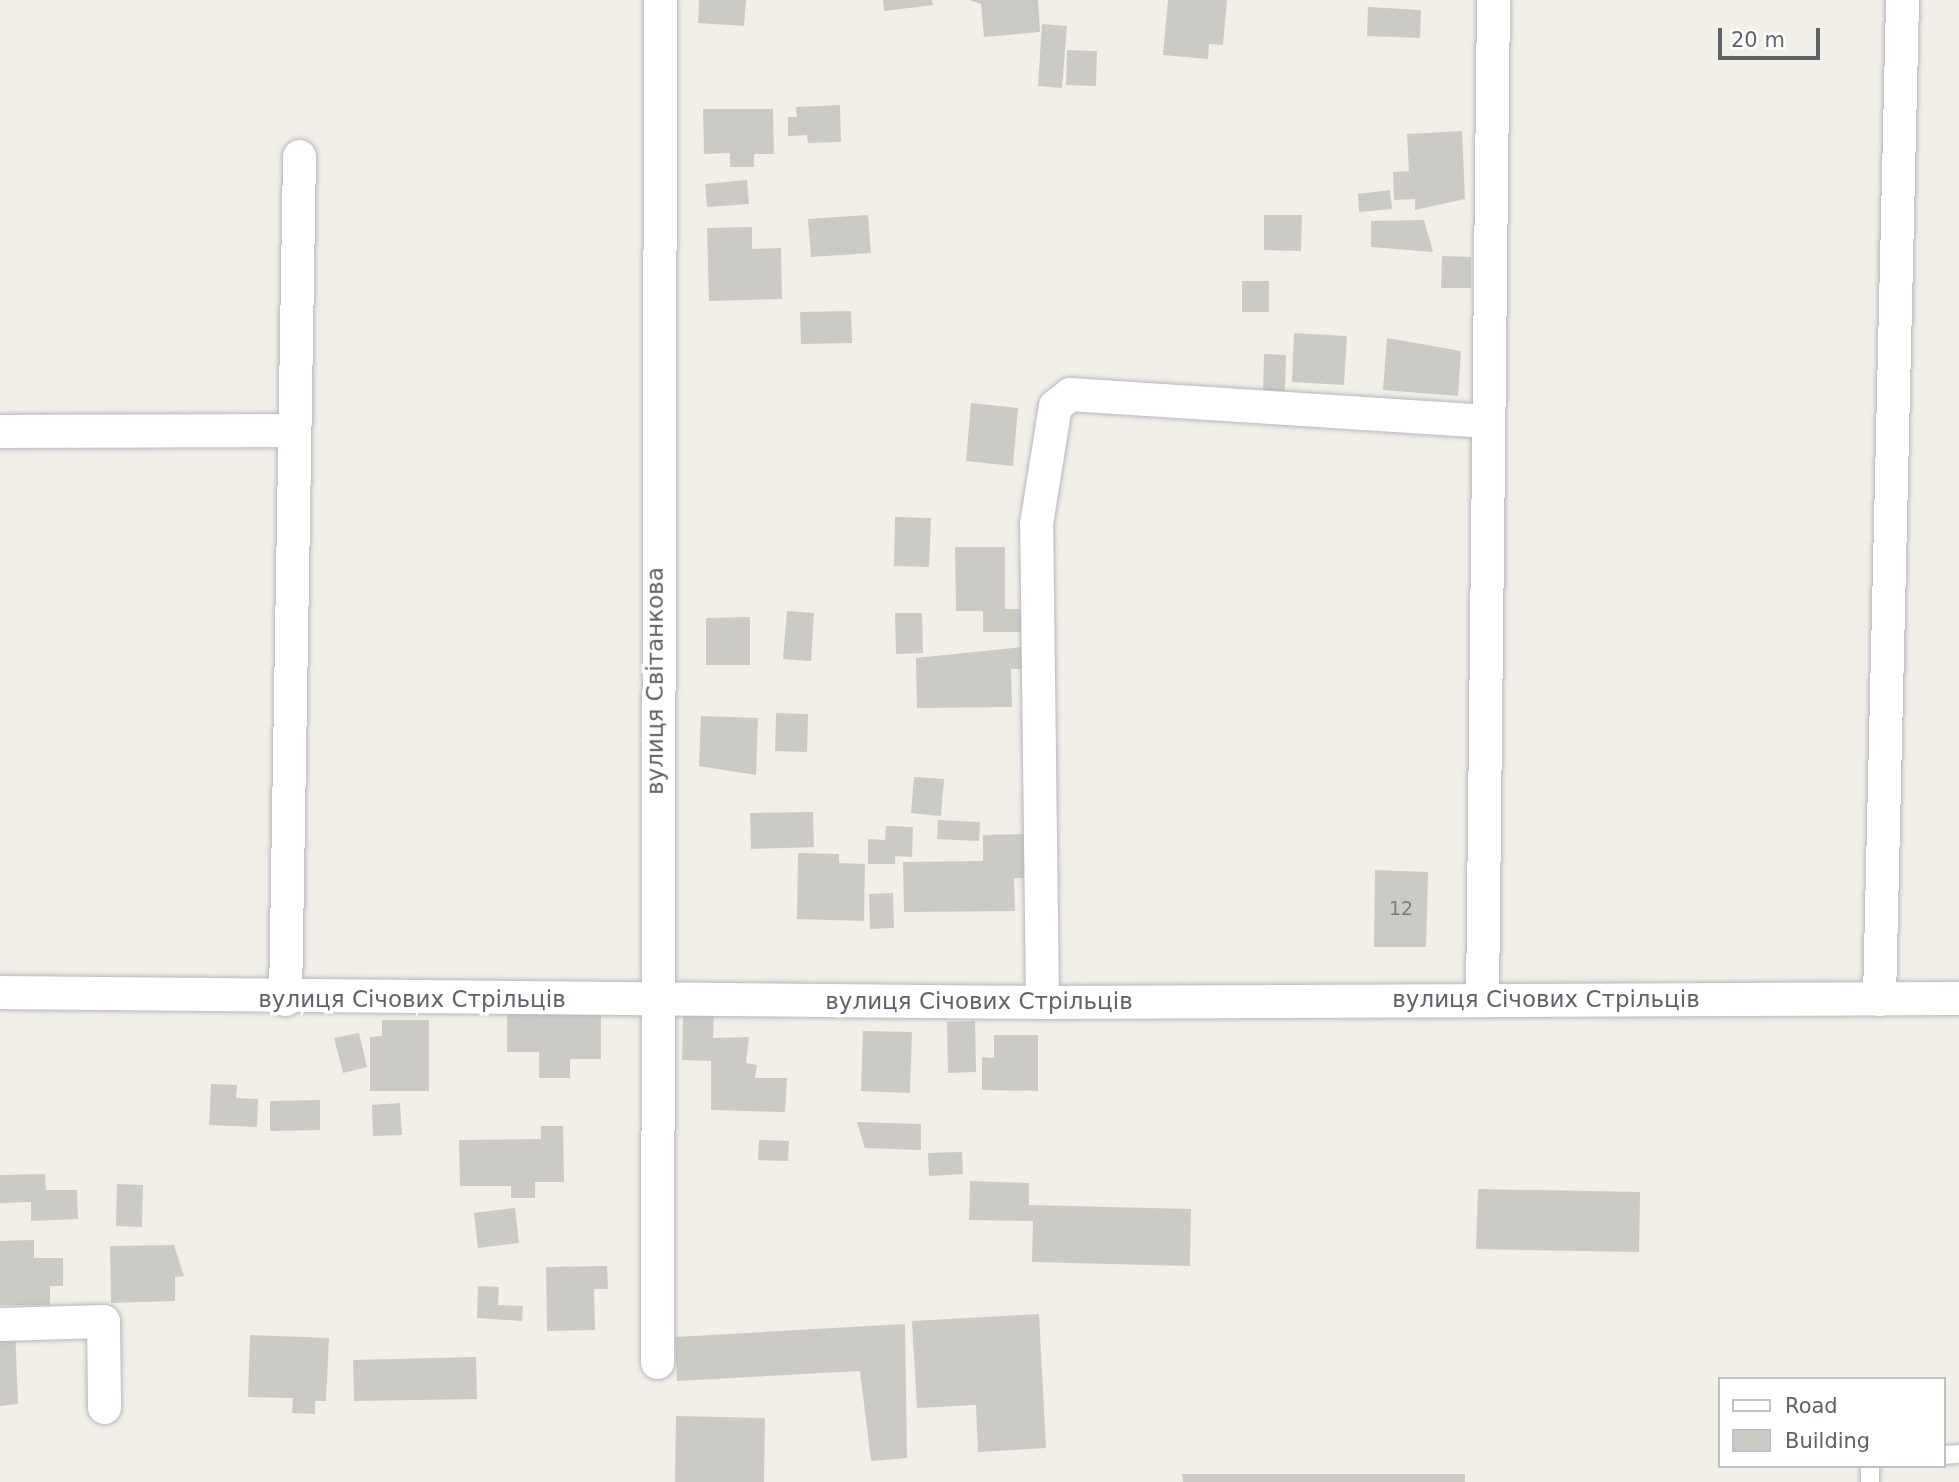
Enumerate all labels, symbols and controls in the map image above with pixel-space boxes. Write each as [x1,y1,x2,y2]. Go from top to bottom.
scale bar [1721,14,1822,58]
text: 20 m [1731,28,1785,52]
street label: вулиця Світанкова [641,567,669,795]
house number: 12 [1389,898,1413,920]
street label: вулиця Січових Стрільців [258,985,566,1013]
street label: вулиця Січових Стрільців [1392,985,1700,1013]
street label: вулиця Січових Стрільців [825,987,1133,1015]
legend [1717,1377,1945,1468]
text: Road [1785,1394,1838,1418]
text: Building [1785,1429,1870,1453]

